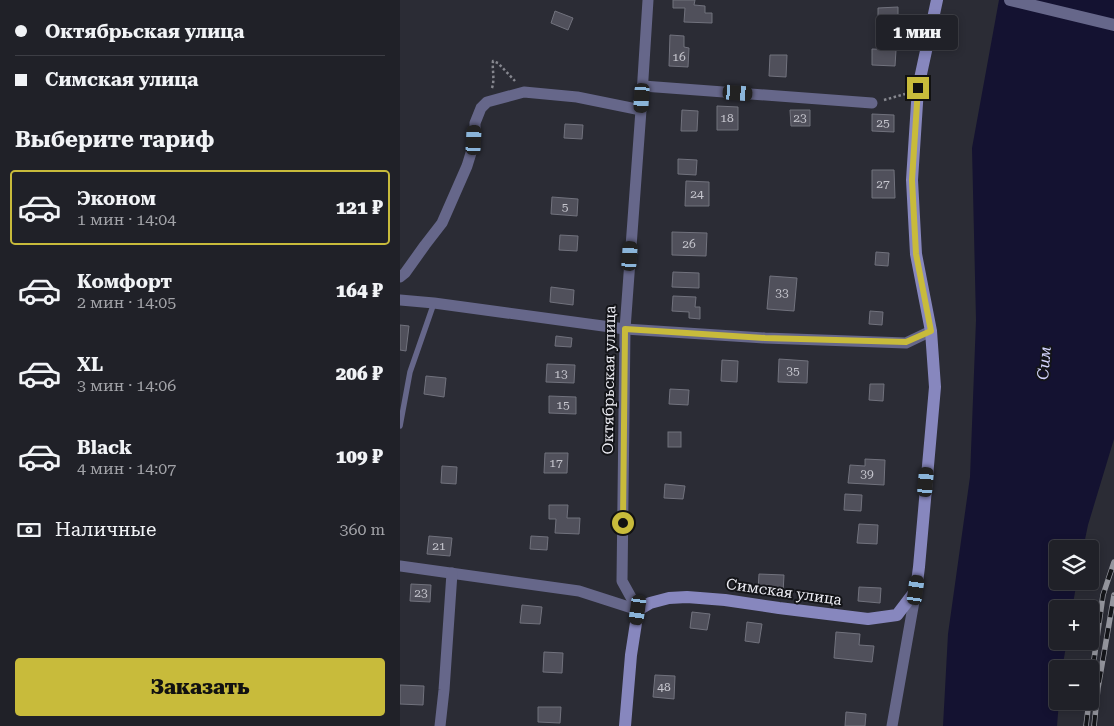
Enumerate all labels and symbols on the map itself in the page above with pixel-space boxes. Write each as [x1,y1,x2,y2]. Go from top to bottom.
callout: 1 мин [877,16,959,51]
house number: 16 [672,50,686,64]
route end [907,77,929,99]
car [633,83,650,113]
car [722,84,753,102]
house number: 18 [720,111,734,125]
house number: 23 [793,111,807,125]
house number: 25 [876,116,890,130]
car [465,125,482,155]
house number: 27 [876,177,890,191]
house number: 24 [690,187,704,201]
house number: 5 [562,200,569,214]
house number: 26 [682,237,696,251]
car [621,241,638,271]
house number: 33 [775,286,789,300]
street label: Октябрьская улица [599,305,619,455]
water label: Сим [1033,345,1055,381]
house number: 35 [786,364,800,378]
house number: 13 [554,367,568,381]
house number: 15 [556,398,570,412]
house number: 17 [549,456,563,470]
car [917,466,934,498]
house number: 39 [860,467,874,481]
route start [612,512,634,534]
house number: 21 [432,539,446,553]
car [906,574,925,606]
street label: Симская улица [725,575,843,609]
house number: 23 [414,586,428,600]
car [628,594,647,626]
house number: 48 [657,680,671,694]

